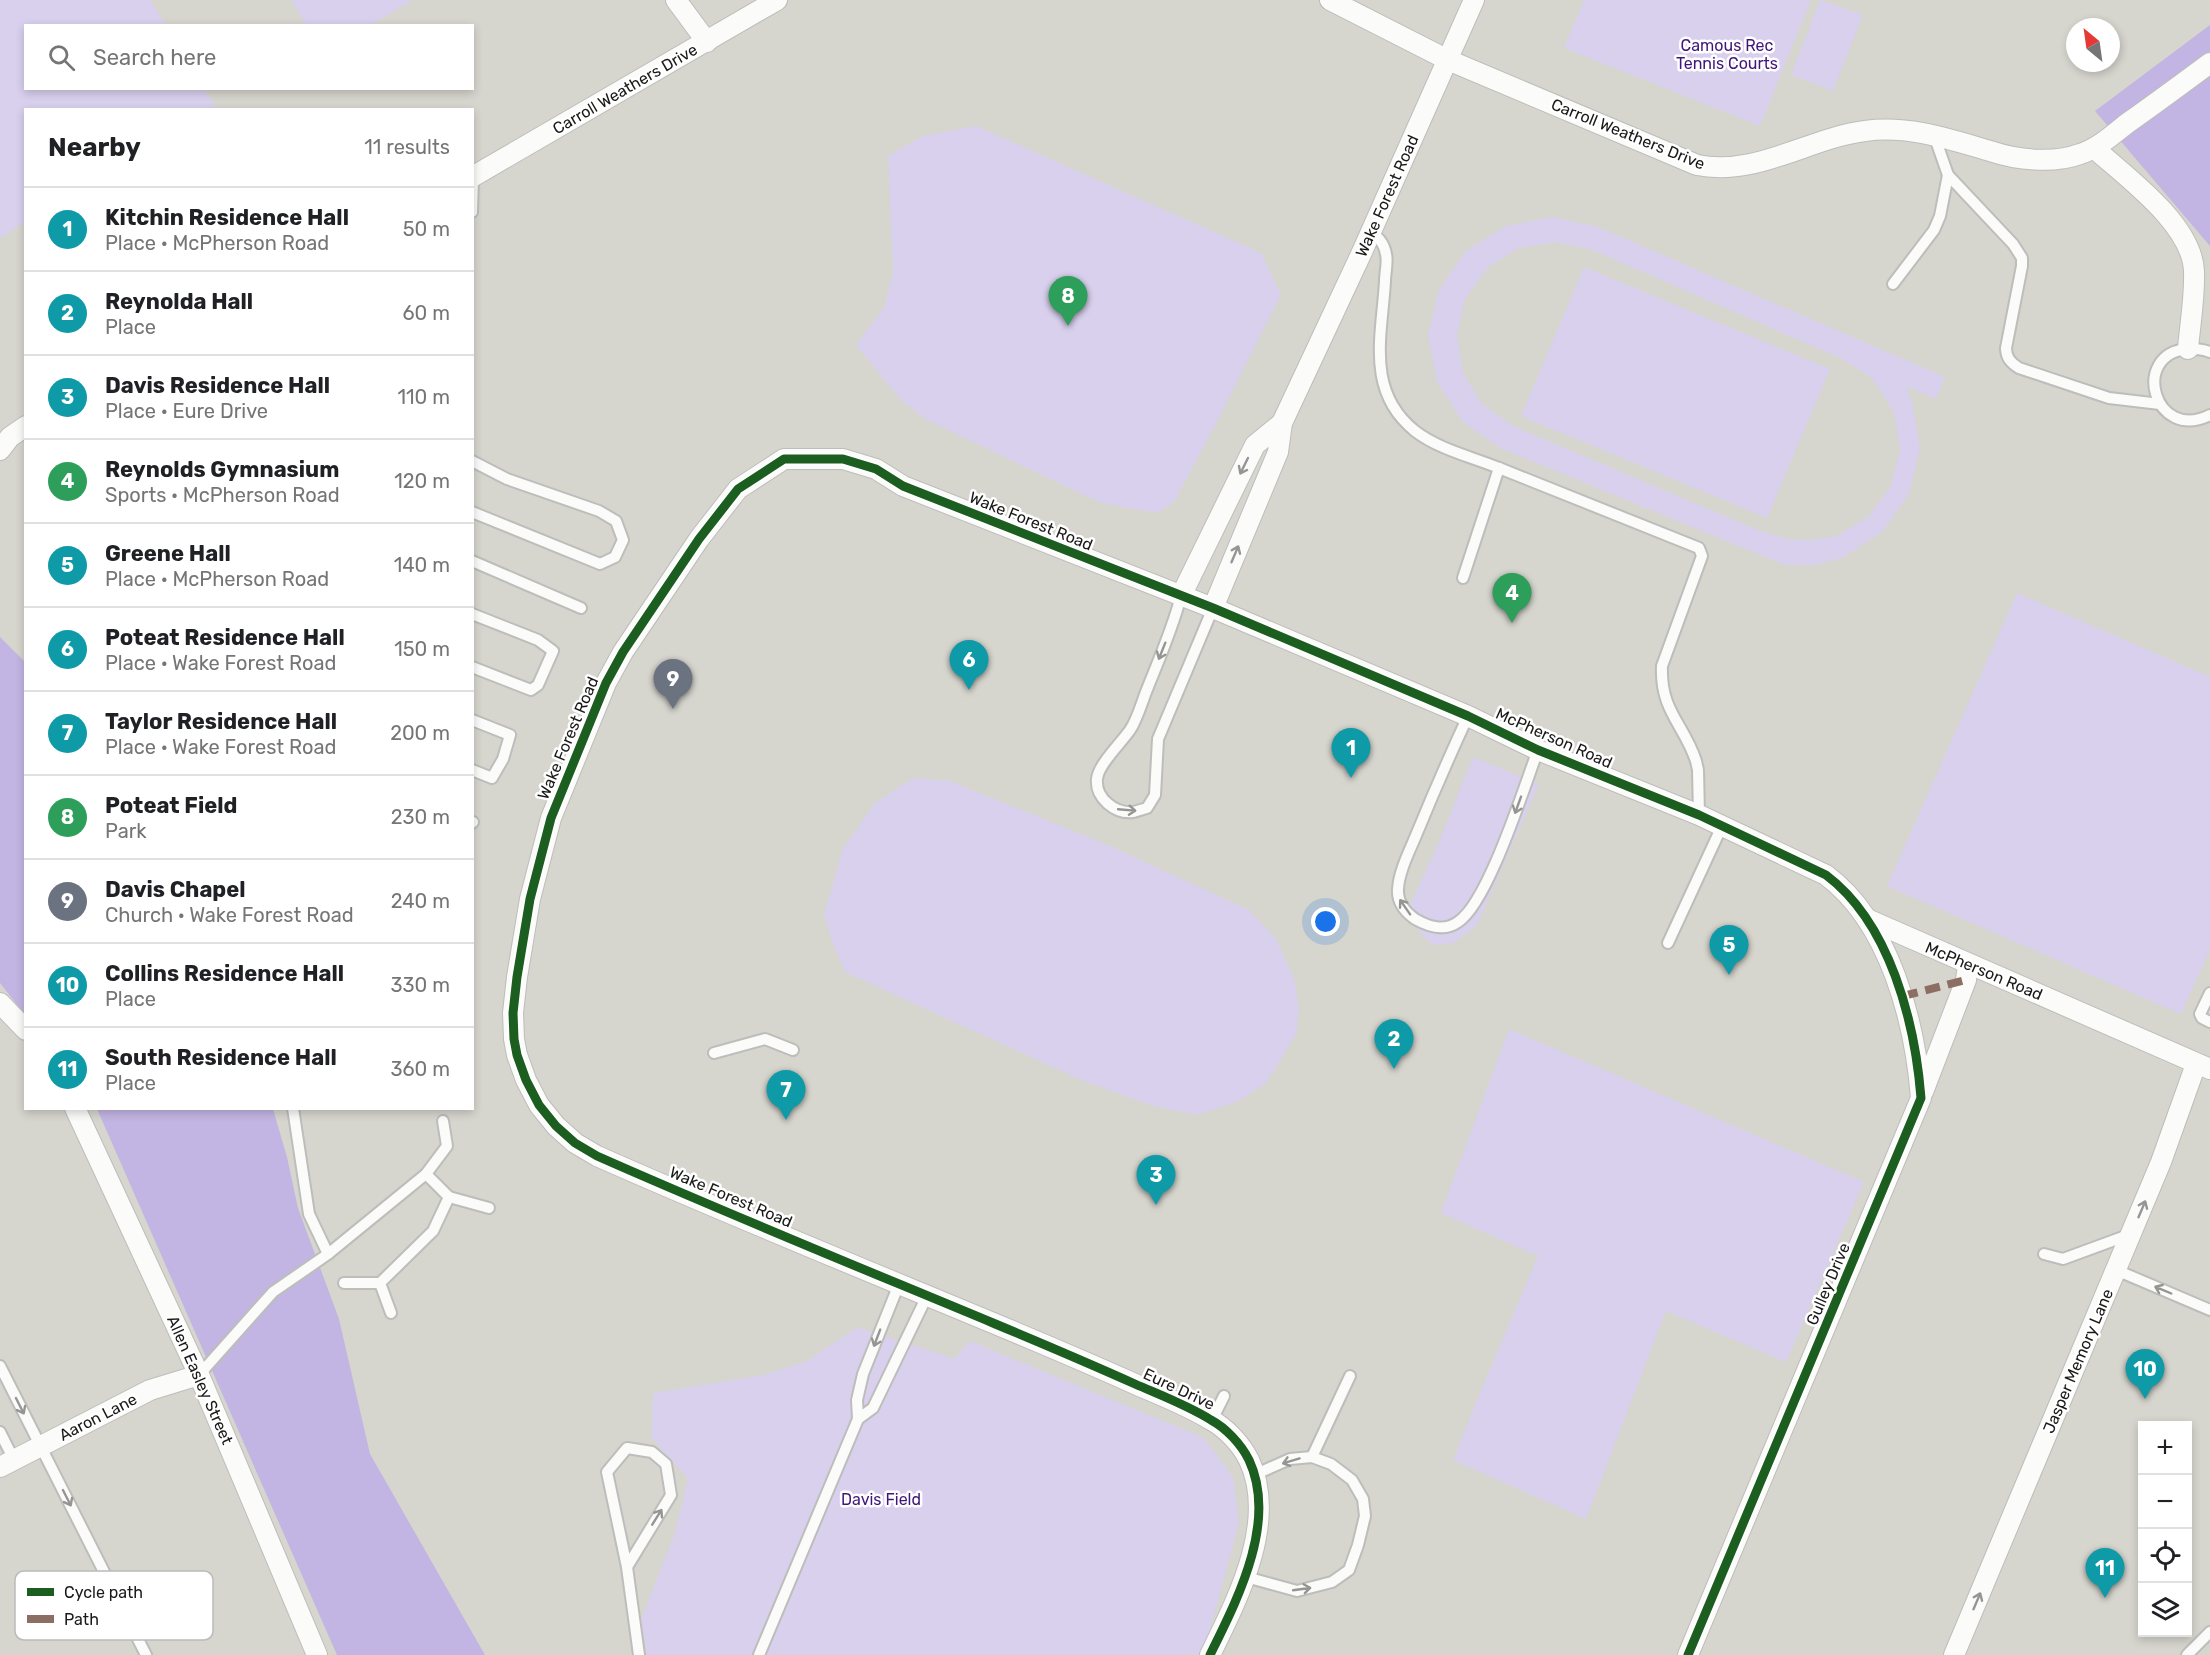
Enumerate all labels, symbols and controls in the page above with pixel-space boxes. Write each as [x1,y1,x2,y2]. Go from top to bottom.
north arrow [2066,18,2120,72]
search box [24,24,474,90]
park label: Camous Rec Tennis Courts [1676,36,1778,73]
street label: Carroll Weathers Drive [549,40,701,138]
icon: search [45,41,78,74]
text: Search here [93,44,216,71]
street label: Carroll Weathers Drive [1548,94,1708,174]
text: Nearby [48,132,141,163]
street label: Wake Forest Road [1352,132,1422,260]
text: 11 results [364,135,450,159]
text: Kitchin Residence Hall [105,204,349,231]
text: 1 [63,217,72,241]
text: 50 m [403,217,450,241]
text: Place · McPherson Road [105,231,329,255]
pin: 8 [1048,276,1088,326]
text: Reynolda Hall [105,288,253,315]
text: 2 [61,301,74,325]
text: 60 m [403,301,450,325]
text: Place [105,315,156,339]
text: Davis Residence Hall [105,372,330,399]
text: 3 [61,385,74,409]
text: 110 m [398,385,450,409]
text: Place · Eure Drive [105,399,268,423]
text: Reynolds Gymnasium [105,456,339,483]
one-way arrow [1238,457,1250,475]
text: 4 [61,469,74,493]
text: 120 m [394,469,450,493]
text: Sports · McPherson Road [105,483,340,507]
street label: Wake Forest Road [966,488,1096,554]
text: Greene Hall [105,540,231,567]
one-way arrow [1230,546,1241,564]
text: 5 [61,553,74,577]
text: 140 m [394,553,450,577]
text: Place · McPherson Road [105,567,329,591]
pin: 4 [1492,574,1532,623]
text: Poteat Residence Hall [105,624,345,651]
text: 6 [61,637,74,661]
text: 150 m [394,637,450,661]
pin: 6 [950,640,988,690]
one-way arrow [1156,641,1167,660]
text: Place · Wake Forest Road [105,651,336,675]
pin: 9 [654,660,692,709]
street label: Wake Forest Road [534,674,602,802]
street label: McPherson Road [1493,704,1615,772]
text: Taylor Residence Hall [105,708,337,735]
text: 7 [62,721,73,745]
text: 200 m [390,721,450,745]
pin: 1 [1332,728,1370,778]
text: Place · Wake Forest Road [105,735,336,759]
text: Poteat Field [105,792,237,819]
one-way arrow [1511,795,1522,814]
one-way arrow [1117,804,1137,815]
text: 8 [61,805,74,829]
text: 230 m [391,805,450,829]
text: Park [105,819,147,843]
text: Davis Chapel [105,876,246,903]
text: 9 [61,889,74,913]
text: 240 m [391,889,450,913]
one-way arrow [1399,900,1411,916]
text: Church · Wake Forest Road [105,903,354,927]
your location [1311,907,1340,936]
pin: 5 [1710,926,1748,975]
street label: McPherson Road [1923,938,2045,1004]
text: Collins Residence Hall [105,960,344,987]
text: 10 [56,973,79,997]
text: 330 m [391,973,450,997]
text: Place [105,987,156,1011]
pin: 2 [1374,1020,1414,1069]
text: South Residence Hall [105,1044,337,1071]
text: 11 [58,1057,77,1081]
text: 360 m [391,1057,450,1081]
pin: 7 [766,1070,806,1120]
text: Place [105,1071,156,1095]
pin: 3 [1136,1156,1176,1205]
street label: Wake Forest Road [667,1163,795,1231]
one-way arrow [2137,1200,2148,1218]
street label: Gulley Drive [1802,1240,1854,1328]
one-way arrow [2155,1284,2173,1295]
street label: Jasper Memory Lane [2039,1286,2117,1436]
street label: Allen Easley Street [163,1313,237,1447]
one-way arrow [871,1328,882,1347]
pin: 10 [2126,1350,2164,1399]
street label: Eure Drive [1140,1364,1218,1414]
street label: Aaron Lane [56,1389,140,1445]
one-way arrow [15,1396,27,1414]
map controls [2138,1421,2192,1637]
button: + [2138,1421,2192,1475]
one-way arrow [1282,1456,1301,1467]
button: − [2138,1475,2192,1529]
one-way arrow [62,1489,74,1507]
park label: Davis Field [841,1490,921,1509]
one-way arrow [651,1509,663,1526]
button: locate [2138,1529,2192,1583]
pin: 11 [2086,1548,2124,1598]
legend [15,1571,213,1640]
text: Cycle path [64,1583,143,1602]
one-way arrow [1292,1583,1311,1594]
button: layers [2138,1583,2192,1637]
one-way arrow [1972,1593,1983,1611]
text: Path [64,1610,99,1629]

